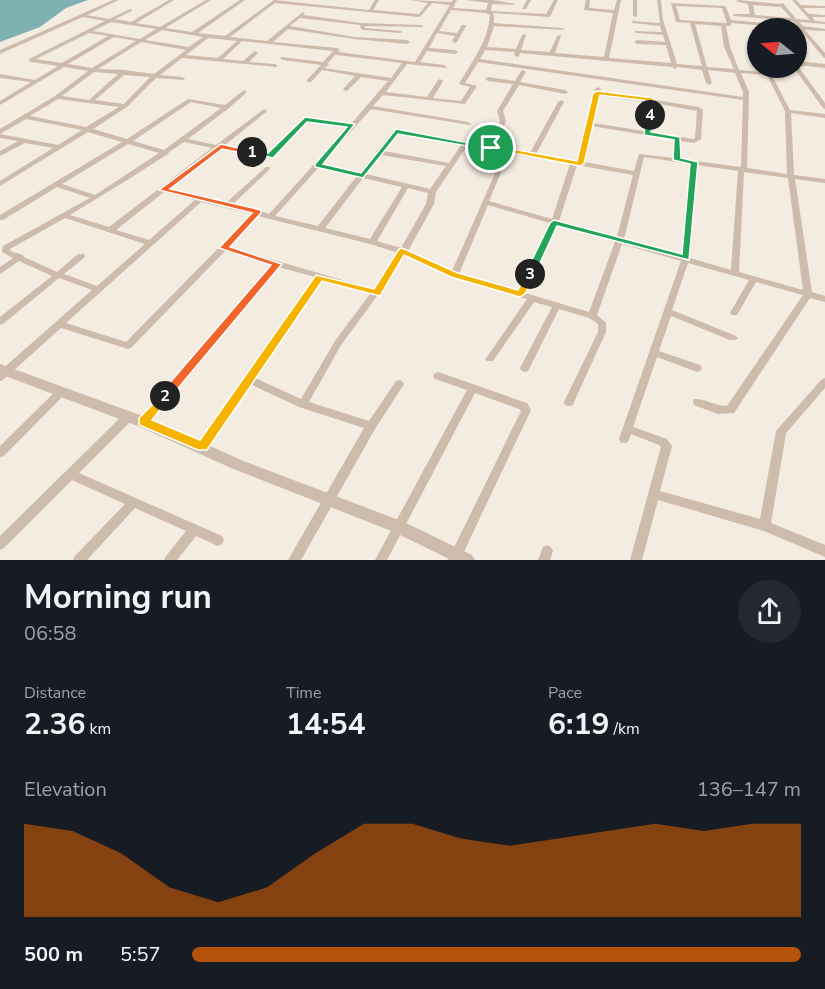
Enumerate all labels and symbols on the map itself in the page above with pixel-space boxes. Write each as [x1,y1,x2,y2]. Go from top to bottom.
north arrow [747,18,807,78]
pin: 4 [635,100,665,130]
pin [465,122,516,173]
pin: 1 [237,137,267,167]
pin: 3 [515,259,545,289]
pin: 2 [150,381,180,411]

